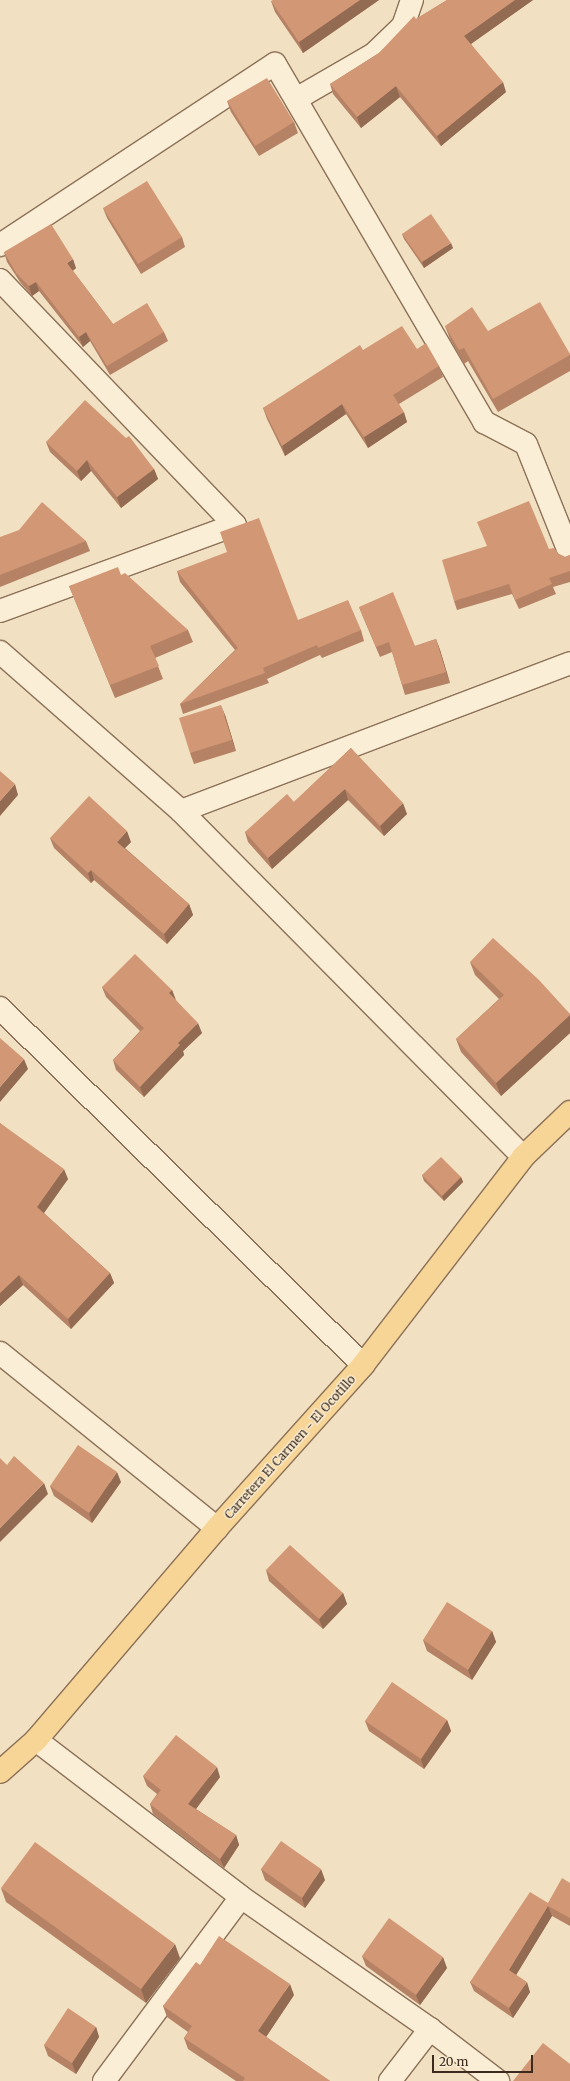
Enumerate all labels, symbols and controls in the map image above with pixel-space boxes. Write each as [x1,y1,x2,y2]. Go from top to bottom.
street label: Carretera El Carmen - El Ocotillo [222,1372,358,1522]
scale bar [434,2047,535,2073]
text: 20 m [439,2054,468,2069]

